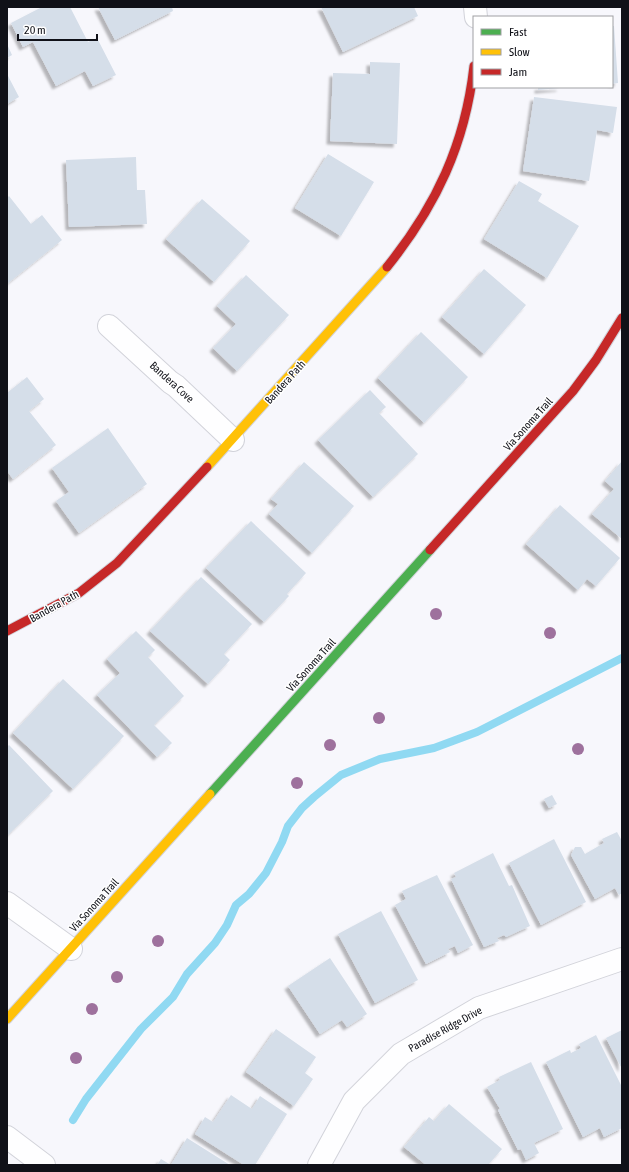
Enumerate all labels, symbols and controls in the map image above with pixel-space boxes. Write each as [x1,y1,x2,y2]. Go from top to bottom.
scale bar [18,16,97,42]
legend [473,16,613,88]
text: 20 m [24,23,46,37]
text: Fast [509,25,527,39]
text: Slow [509,45,530,59]
text: Jam [509,65,527,79]
street label: Bandera Path [262,358,308,406]
street label: Bandera Cove [148,359,196,405]
street label: Via Sonoma Trail [501,395,555,453]
street label: Bandera Path [27,588,81,624]
street label: Via Sonoma Trail [284,636,338,694]
street label: Via Sonoma Trail [67,876,121,934]
street label: Paradise Ridge Drive [406,1004,484,1054]

